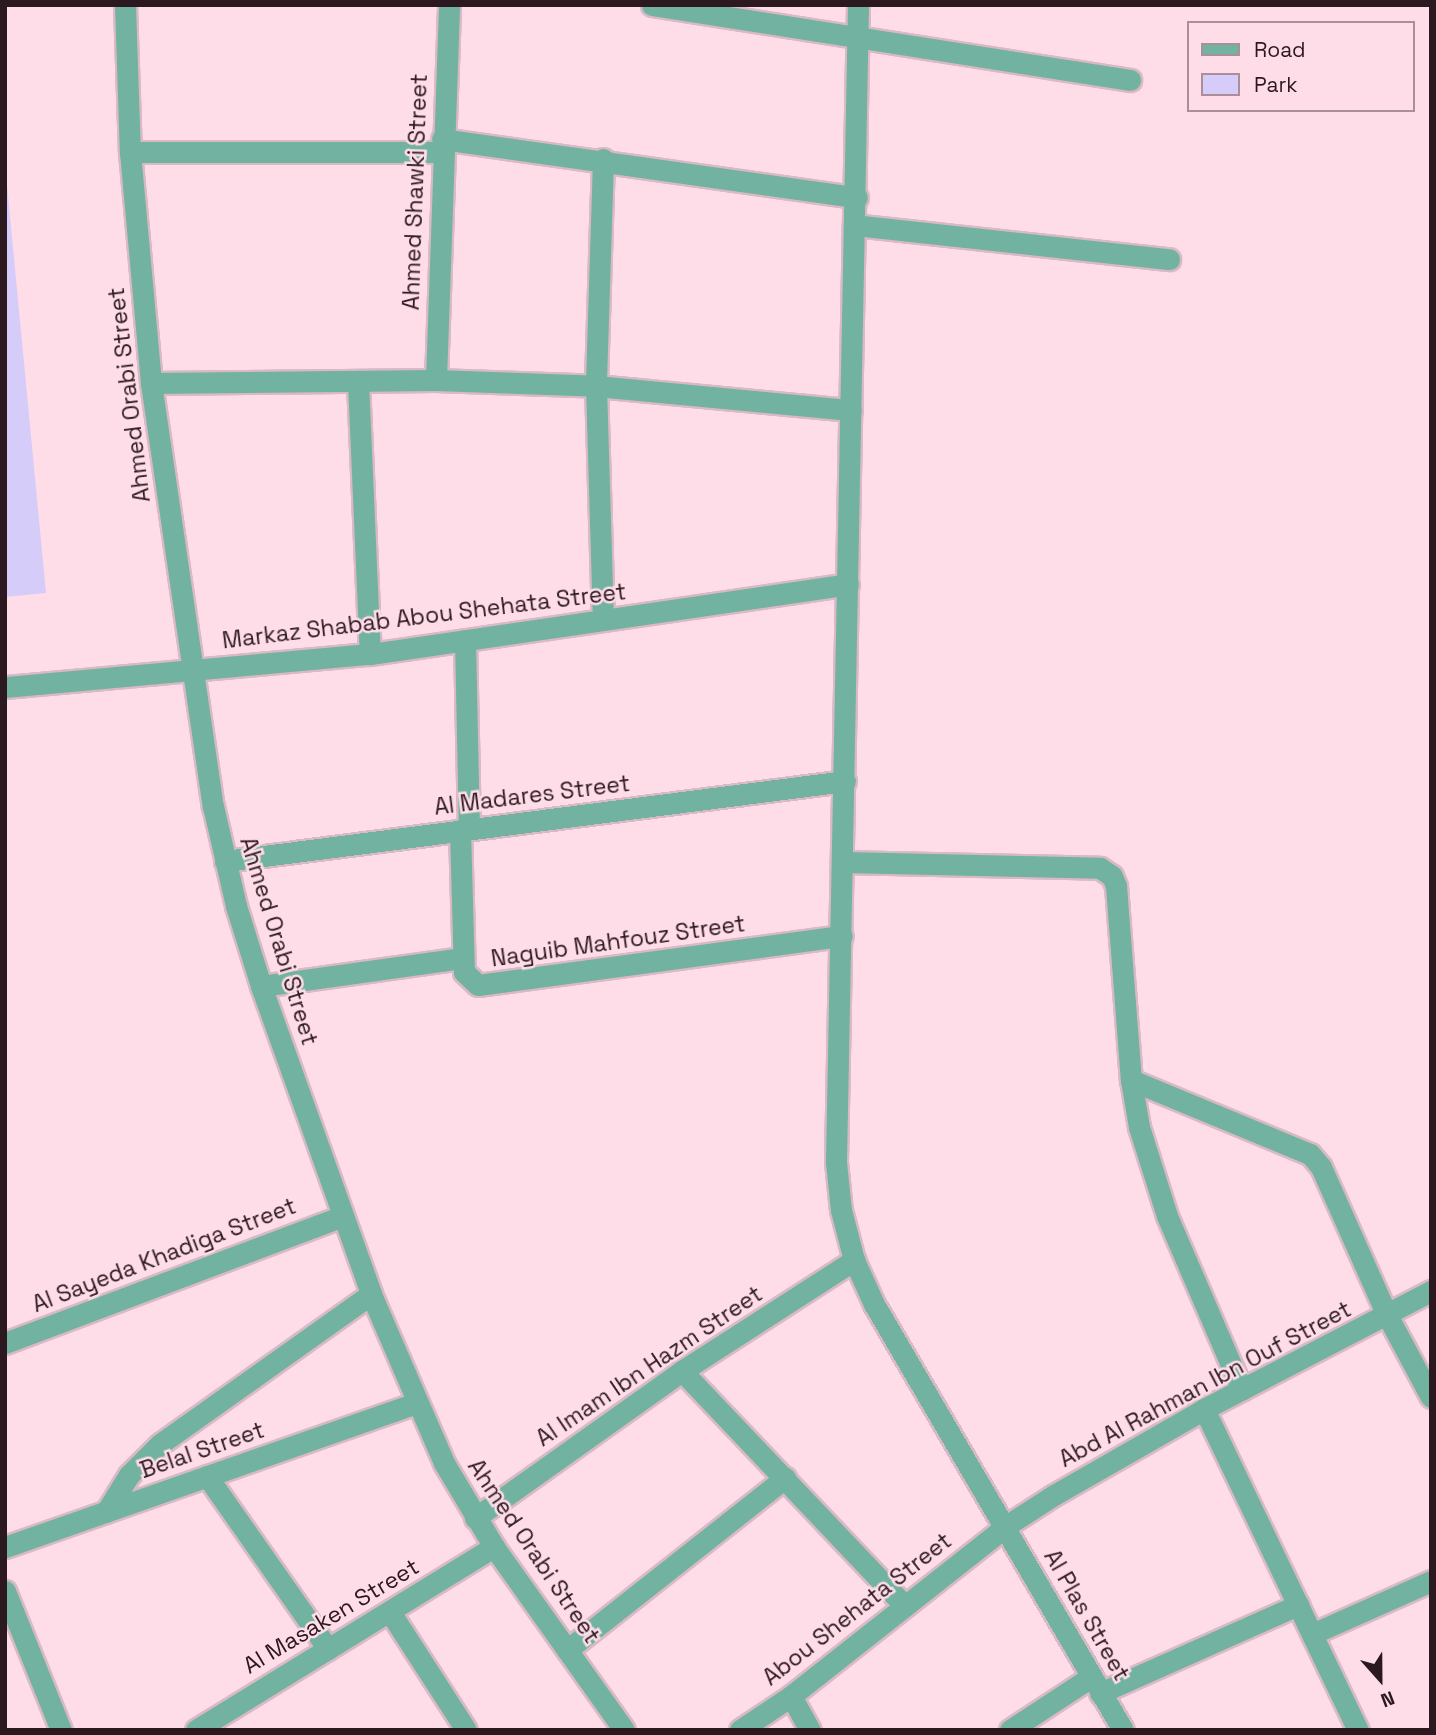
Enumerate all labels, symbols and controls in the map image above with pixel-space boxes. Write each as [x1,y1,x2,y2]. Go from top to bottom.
legend [1188,21,1415,112]
text: Road [1254,36,1306,63]
text: Park [1254,71,1298,98]
street label: Ahmed Shawki Street [397,73,433,311]
street label: Ahmed Orabi Street [102,286,156,504]
street label: Markaz Shabab Abou Shehata Street [220,577,628,655]
street label: Al Madares Street [433,769,631,821]
street label: Ahmed Orabi Street [234,834,324,1048]
street label: Naguib Mahfouz Street [489,909,747,973]
street label: Al Sayeda Khadiga Street [28,1192,300,1318]
street label: Al Imam Ibn Hazm Street [531,1280,767,1452]
street label: Abd Al Rahman Ibn Ouf Street [1054,1295,1356,1473]
street label: Belal Street [136,1416,268,1484]
street label: Ahmed Orabi Street [462,1454,606,1648]
street label: Abou Shehata Street [757,1527,957,1691]
street label: Al Plas Street [1038,1544,1136,1686]
street label: Al Masaken Street [238,1553,424,1679]
north arrow [1345,1644,1415,1714]
text: N [1377,1685,1398,1713]

